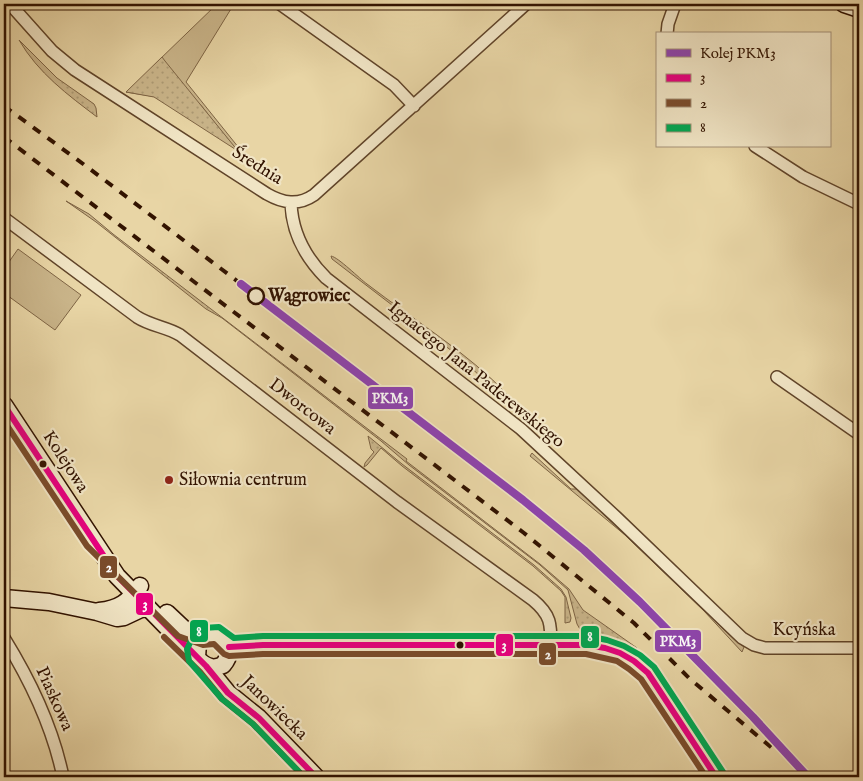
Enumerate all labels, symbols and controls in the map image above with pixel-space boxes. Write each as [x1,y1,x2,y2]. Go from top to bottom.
legend [656,32,830,148]
text: Kolej PKM3 [700,44,776,63]
text: 3 [700,68,706,87]
text: 2 [700,94,707,113]
text: 8 [700,118,706,137]
street label: Średnia [227,140,288,191]
place label: Wągrowiec [267,285,351,308]
marker: Wągrowiec [247,287,265,305]
street label: Ignacego Jana Paderewskiego [383,296,569,454]
street label: Dworcowa [264,374,340,441]
line badge: PKM3 [367,386,414,410]
text: PKM3 [372,390,408,408]
street label: Kolejowa [37,427,94,497]
unlabelled marker [38,459,48,469]
place label: Siłownia centrum [179,469,307,492]
marker: Siłownia centrum [163,474,175,486]
line badge: 2 [99,555,118,579]
text: 2 [106,559,113,577]
line badge: 3 [135,592,154,616]
text: 3 [142,596,148,614]
line badge: 8 [189,619,209,643]
street label: Kcyńska [773,619,836,642]
text: 8 [196,623,202,641]
line badge: 8 [580,625,600,649]
text: 8 [587,628,593,646]
line badge: PKM3 [654,629,702,653]
line badge: 3 [495,633,514,657]
text: PKM3 [660,633,696,651]
text: 3 [501,637,507,655]
unlabelled marker [455,640,465,650]
line badge: 2 [538,642,557,666]
text: 2 [545,646,552,664]
street label: Piaskowa [30,663,78,735]
street label: Janowiecka [234,669,312,745]

